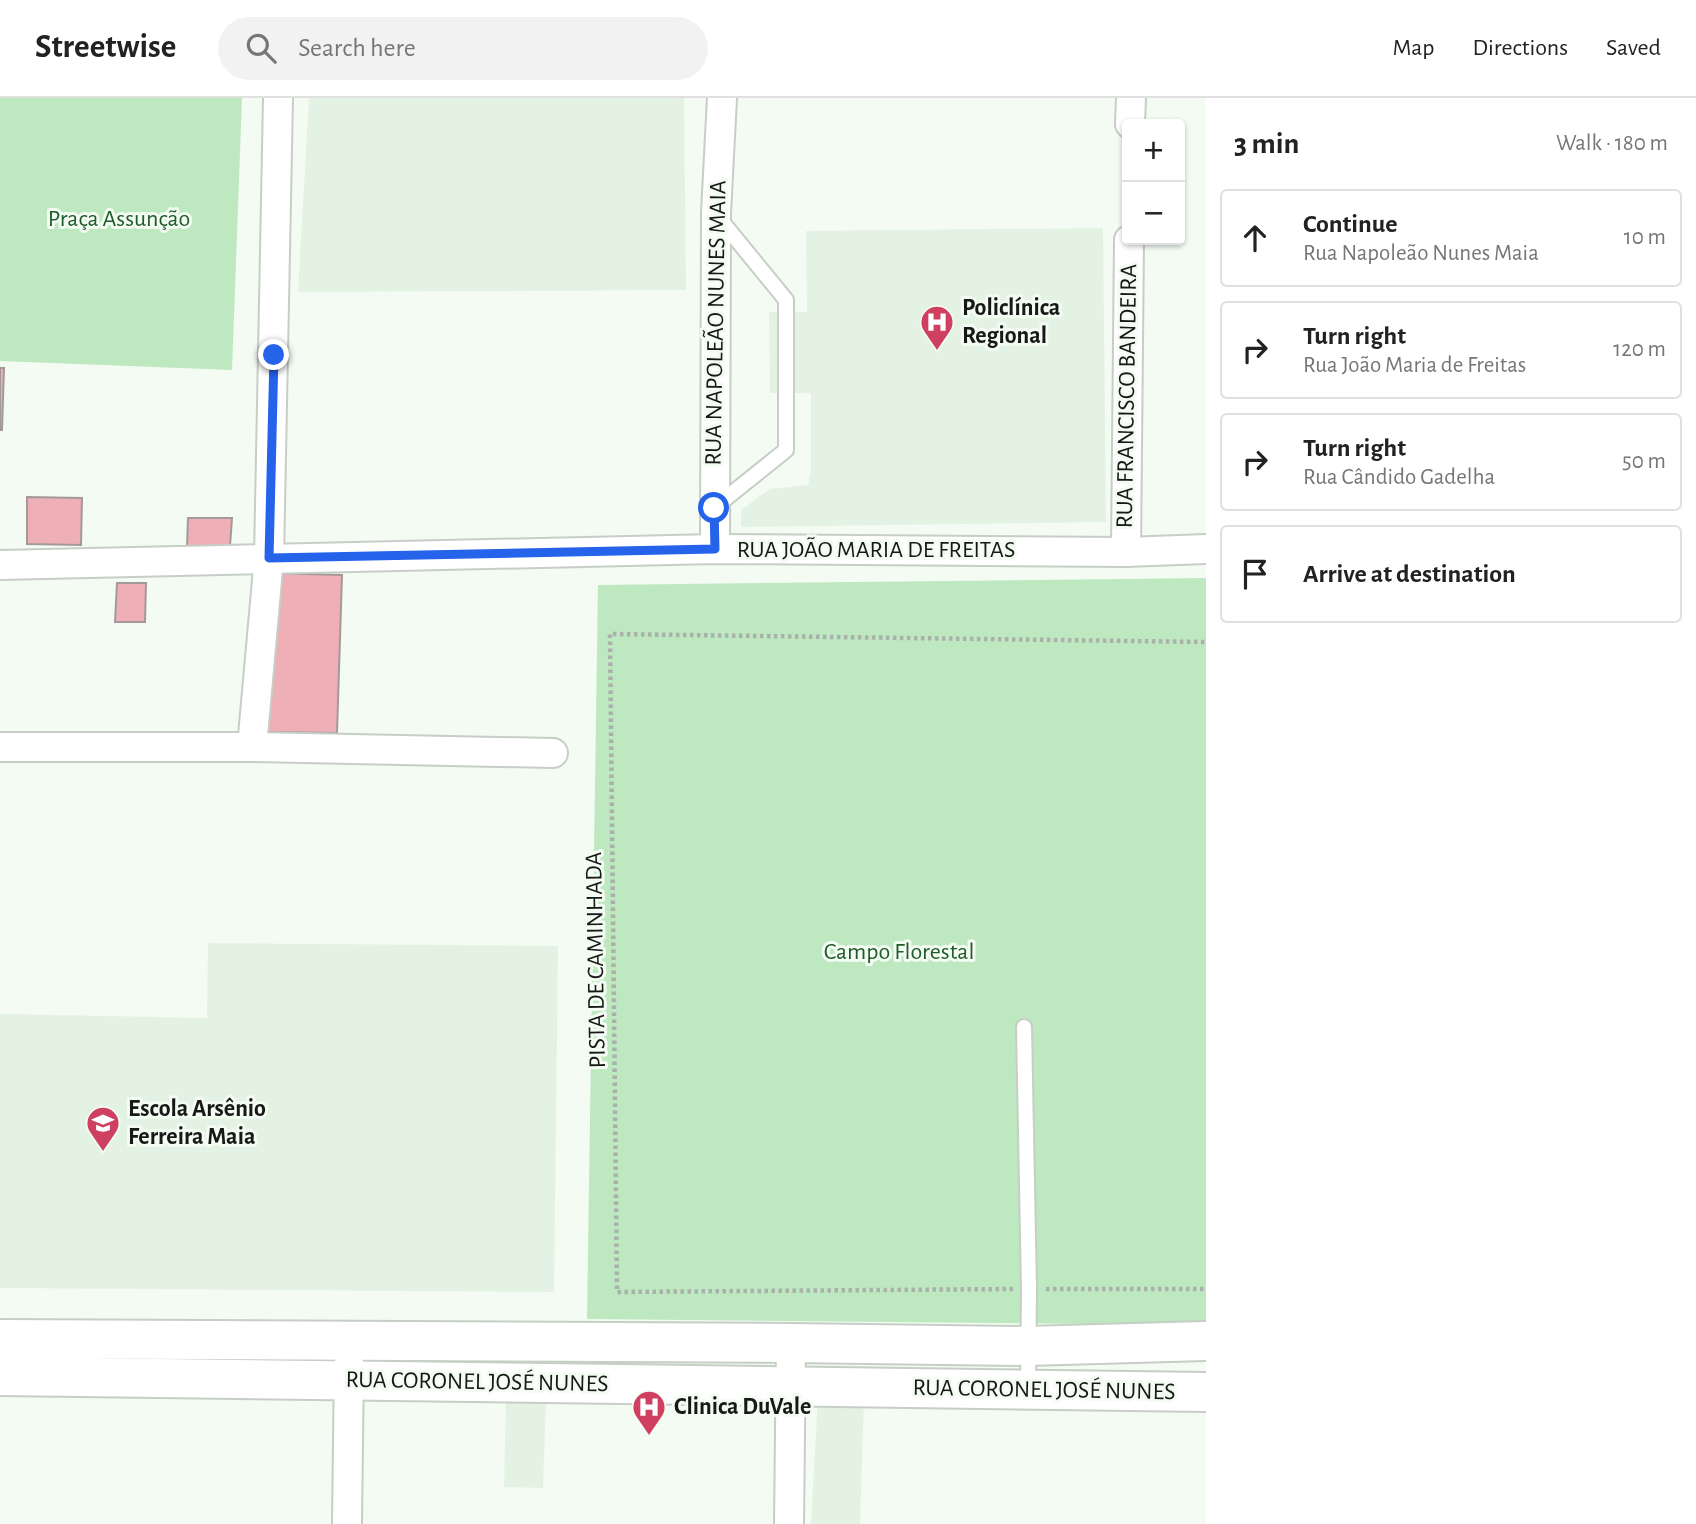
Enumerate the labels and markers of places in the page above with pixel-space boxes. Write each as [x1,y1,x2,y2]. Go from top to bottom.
place label: Policlínica Regional [962,296,1060,348]
hospital icon: Policlínica Regional [918,303,956,352]
place label: Escola Arsênio Ferreira Maia [128,1097,266,1149]
school or university icon: Escola Arsênio Ferreira Maia [84,1104,122,1153]
hospital icon: Clinica DuVale [630,1388,668,1437]
place label: Clinica DuVale [674,1395,811,1419]

